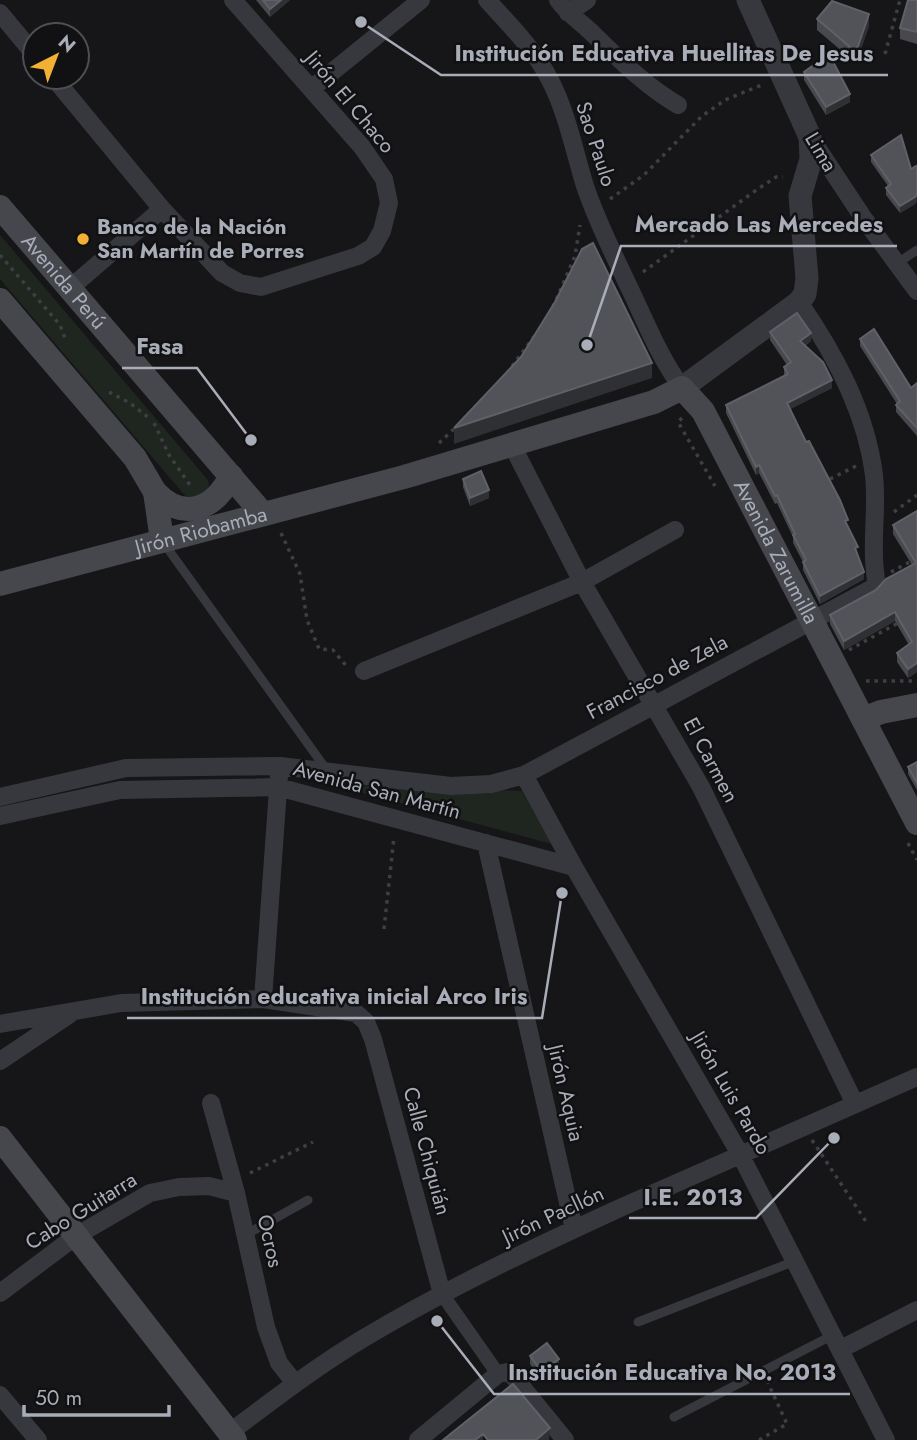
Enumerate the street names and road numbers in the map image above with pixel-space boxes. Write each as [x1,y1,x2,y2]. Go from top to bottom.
street label: Jirón El Chaco [296,42,402,160]
street label: Sao Paulo [568,98,624,190]
street label: Lima [797,127,845,177]
street label: Avenida Perú [14,227,113,336]
street label: Avenida Zarumilla [726,474,826,629]
street label: Jirón Riobamba [129,499,270,563]
street label: Francisco de Zela [581,627,733,727]
street label: El Carmen [676,712,746,808]
street label: Avenida San Martín [290,753,464,827]
street label: Jirón Luis Pardo [682,1023,779,1160]
street label: Jirón Aquia [540,1039,592,1144]
street label: Calle Chiquián [395,1083,459,1219]
street label: Cabo Guitarra [19,1165,143,1257]
street label: Jirón Pacllón [494,1178,609,1253]
street label: Ocros [249,1212,291,1270]

